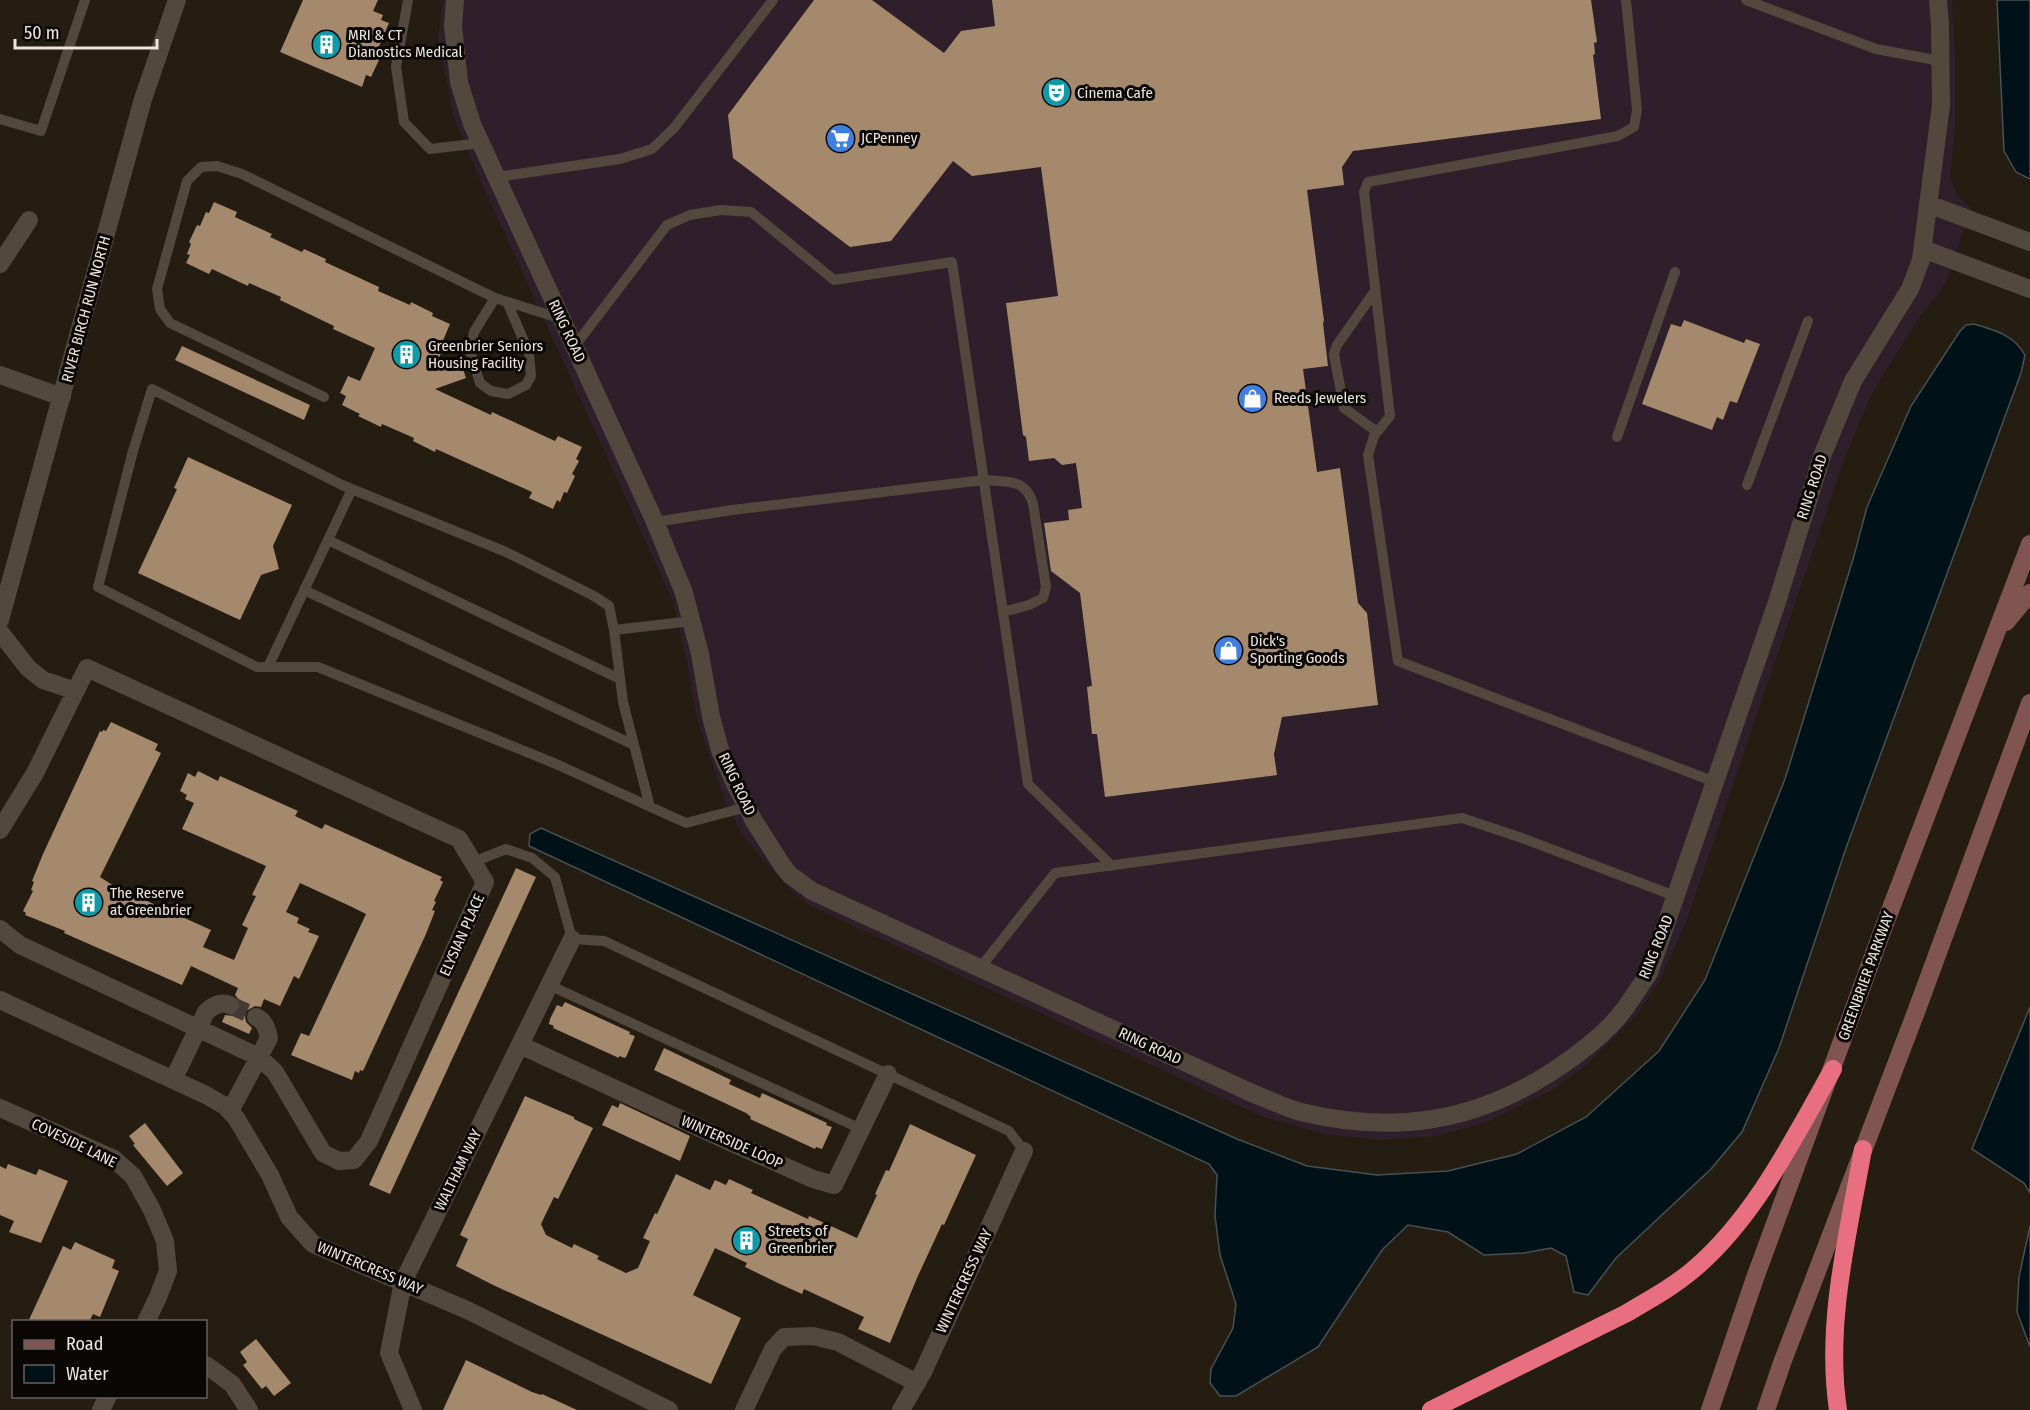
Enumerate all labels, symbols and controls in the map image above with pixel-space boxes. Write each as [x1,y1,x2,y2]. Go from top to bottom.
scale bar [15,12,158,50]
text: 50 m [24,22,60,44]
place label: MRI & CT Dianostics Medical [348,26,462,61]
building icon: MRI & CT Dianostics Medical [311,28,343,60]
theatre icon: Cinema Cafe [1040,77,1072,109]
place label: Cinema Cafe [1077,84,1153,102]
supermarket icon: JCPenney [824,122,856,154]
place label: JCPenney [861,129,918,147]
street label: RIVER BIRCH RUN NORTH [58,234,114,384]
street label: RING ROAD [545,297,589,365]
place label: Greenbrier Seniors Housing Facility [428,337,543,372]
building icon: Greenbrier Seniors Housing Facility [391,339,423,371]
shop icon: Reeds Jewelers [1237,382,1269,414]
place label: Reeds Jewelers [1274,389,1366,407]
street label: RING ROAD [1793,452,1831,522]
place label: Dick's Sporting Goods [1250,632,1345,667]
shop icon: Dick's Sporting Goods [1213,634,1245,666]
street label: RING ROAD [715,750,759,818]
place label: The Reserve at Greenbrier [110,884,192,919]
building icon: The Reserve at Greenbrier [73,886,105,918]
street label: ELYSIAN PLACE [436,891,488,979]
street label: GREENBRIER PARKWAY [1834,909,1898,1043]
street label: RING ROAD [1635,912,1677,982]
street label: RING ROAD [1116,1024,1184,1068]
street label: WINTERSIDE LOOP [678,1111,786,1173]
street label: COVESIDE LANE [28,1115,120,1171]
street label: WALTHAM WAY [431,1126,486,1214]
place label: Streets of Greenbrier [768,1222,835,1257]
building icon: Streets of Greenbrier [731,1224,763,1256]
street label: WINTERCRESS WAY [932,1225,996,1336]
street label: WINTERCRESS WAY [314,1238,426,1299]
legend [12,1320,207,1398]
text: Road [66,1333,103,1355]
text: Water [66,1363,109,1385]

